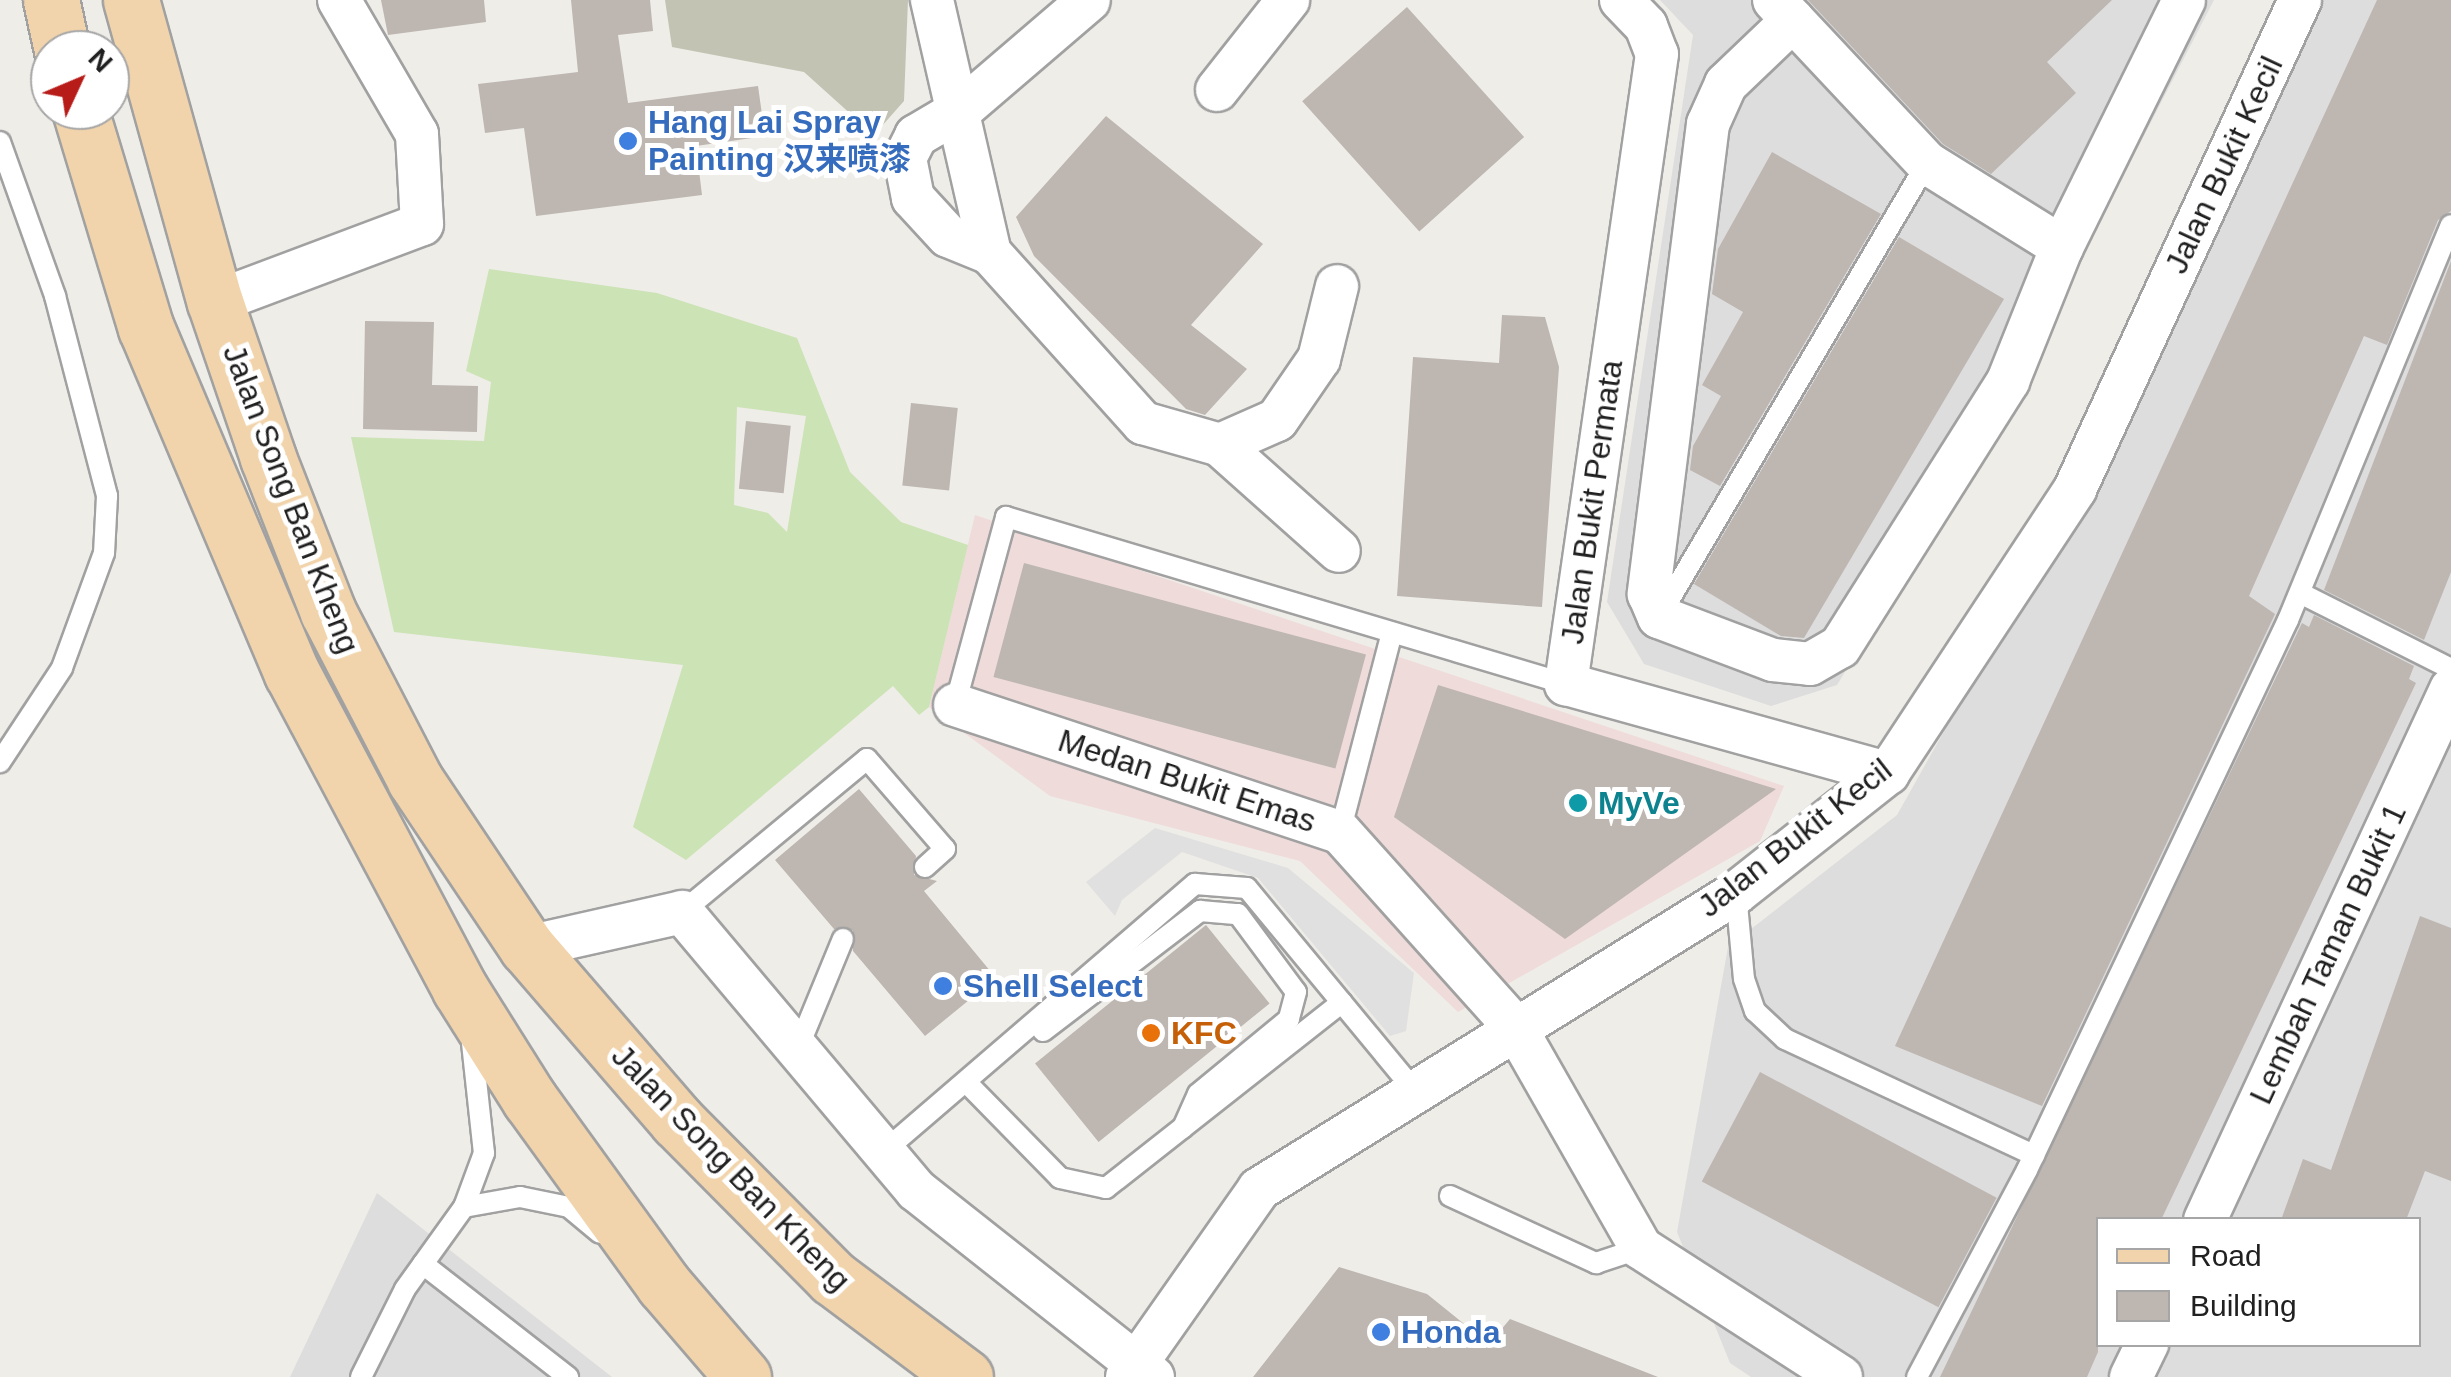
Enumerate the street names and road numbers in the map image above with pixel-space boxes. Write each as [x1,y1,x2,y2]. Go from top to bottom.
street label: Jalan Bukit Kecil [2157,50,2291,280]
street label: Jalan Song Ban Kheng [214,339,368,659]
street label: Jalan Bukit Permata [1553,358,1631,646]
street label: Medan Bukit Emas [1053,721,1321,841]
street label: Jalan Bukit Kecil [1691,751,1899,925]
street label: Lembah Taman Bukit 1 [2241,798,2415,1110]
street label: Jalan Song Ban Kheng [603,1037,859,1299]

